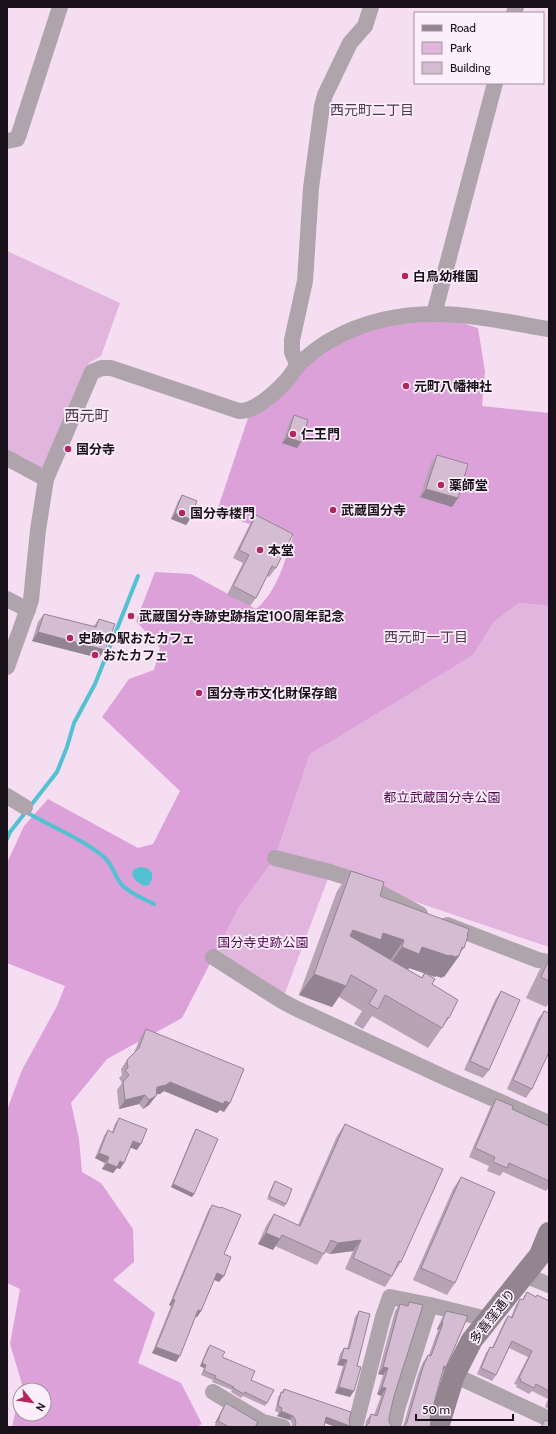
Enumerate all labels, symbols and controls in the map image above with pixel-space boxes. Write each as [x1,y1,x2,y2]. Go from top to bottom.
legend [414,12,544,84]
text: Road [450,20,476,35]
text: Park [450,40,472,55]
text: Building [450,60,492,75]
district label: 西元町二丁目 [330,101,414,119]
place label: 白鳥幼稚園 [413,268,478,284]
marker: 白鳥幼稚園 [400,271,410,281]
place label: 元町八幡神社 [414,378,492,394]
marker: 元町八幡神社 [401,381,411,391]
district label: 西元町 [64,407,110,425]
place label: 仁王門 [301,426,340,442]
marker: 仁王門 [288,429,298,439]
place label: 国分寺 [76,441,115,457]
marker: 国分寺 [63,444,73,454]
place label: 薬師堂 [449,477,488,493]
marker: 薬師堂 [436,480,446,490]
place label: 武蔵国分寺 [341,502,406,518]
place label: 国分寺楼門 [190,505,255,521]
marker: 武蔵国分寺 [328,505,338,515]
marker: 国分寺楼門 [177,508,187,518]
place label: 本堂 [268,542,294,558]
marker: 本堂 [255,545,265,555]
place label: 武蔵国分寺跡史跡指定100周年記念 [139,608,344,624]
marker: 武蔵国分寺跡史跡指定100周年記念 [126,611,136,621]
district label: 西元町一丁目 [384,628,468,646]
place label: 史跡の駅おたカフェ [78,630,195,646]
marker: 史跡の駅おたカフェ [65,633,75,643]
place label: おたカフェ [103,647,168,663]
marker: おたカフェ [90,650,100,660]
place label: 国分寺市文化財保存館 [207,685,337,701]
marker: 国分寺市文化財保存館 [194,688,204,698]
park label: 都立武蔵国分寺公園 [383,789,501,805]
park label: 国分寺史跡公園 [217,934,309,950]
street label: 多喜窪通り [466,1285,518,1347]
north arrow [12,1382,52,1422]
scale bar [416,1396,513,1422]
text: N [33,1400,49,1414]
text: 50 m [422,1402,450,1417]

